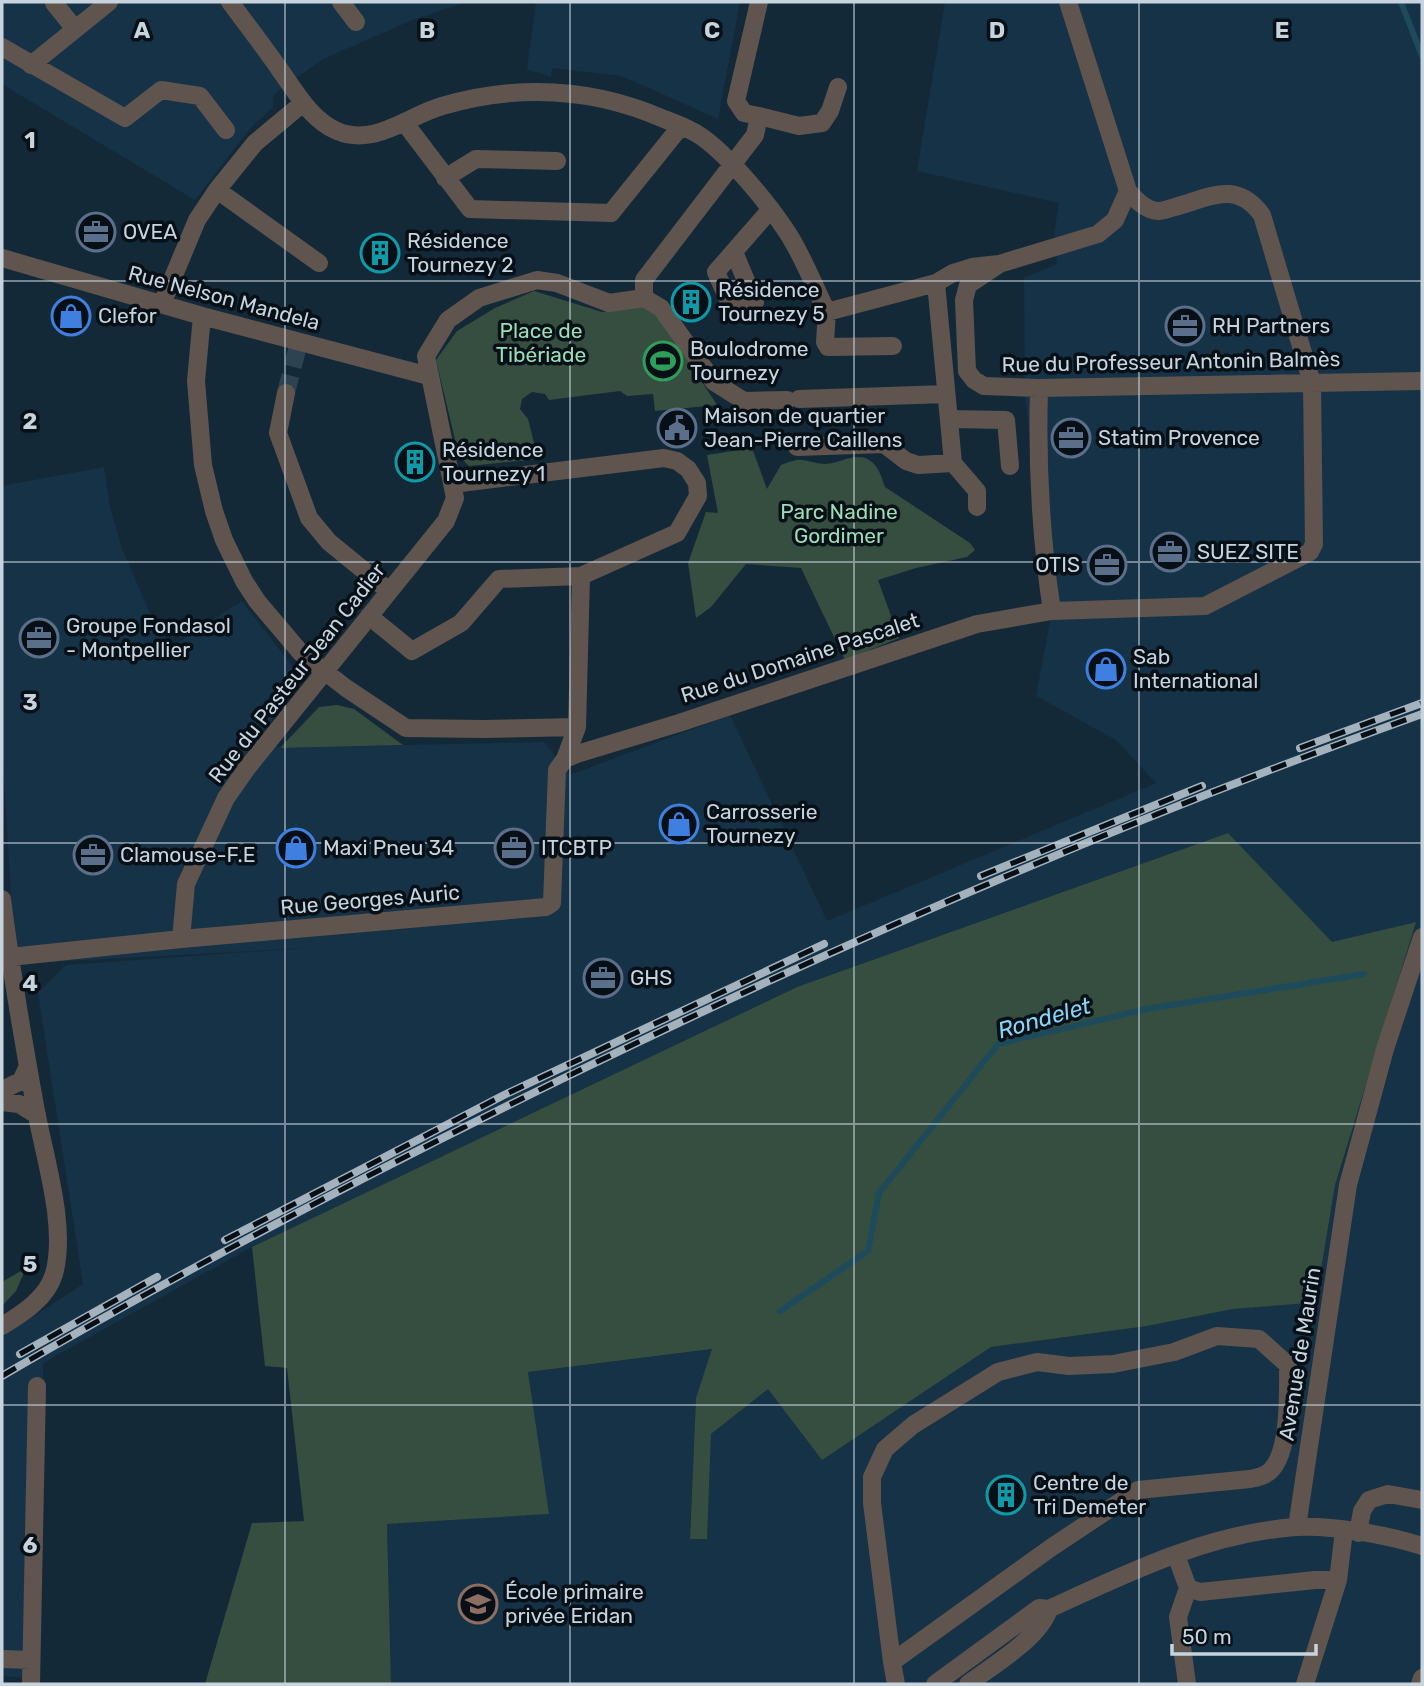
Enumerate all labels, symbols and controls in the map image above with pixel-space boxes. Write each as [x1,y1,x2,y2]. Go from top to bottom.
text: A [134,16,151,44]
text: B [419,16,435,44]
text: C [704,16,720,44]
text: D [989,16,1005,44]
text: E [1275,16,1289,44]
text: 1 [24,126,36,154]
office icon: OVEA [75,211,117,253]
place label: OVEA [123,219,177,244]
place label: Résidence Tournezy 2 [407,228,513,277]
building icon: Résidence Tournezy 2 [359,232,401,274]
street label: Rue Nelson Mandela [126,260,323,335]
place label: Résidence Tournezy 5 [718,277,825,326]
building icon: Résidence Tournezy 5 [670,281,712,323]
shop icon: Clefor [50,295,92,337]
place label: Clefor [98,303,157,328]
office icon: RH Partners [1164,305,1206,347]
place label: RH Partners [1212,313,1330,338]
park label: Place de Tibériade [496,318,586,367]
place label: Boulodrome Tournezy [690,336,809,385]
sports icon: Boulodrome Tournezy [642,340,684,382]
street label: Rue du Professeur Antonin Balmès [1001,346,1341,377]
place label: Maison de quartier Jean-Pierre Caillens [704,403,902,452]
text: 2 [23,407,37,435]
public building icon: Maison de quartier Jean-Pierre Caillens [656,407,698,449]
office icon: Statim Provence [1050,417,1092,459]
place label: Statim Provence [1098,425,1260,450]
place label: Résidence Tournezy 1 [442,437,545,486]
building icon: Résidence Tournezy 1 [394,441,436,483]
park label: Parc Nadine Gordimer [780,499,898,548]
office icon: SUEZ SITE [1149,531,1191,573]
place label: SUEZ SITE [1197,539,1299,564]
office icon: OTIS [1086,544,1128,586]
place label: OTIS [1035,552,1080,577]
street label: Rue du Pasteur Jean Cadier [203,558,390,787]
street label: Rue du Domaine Pascalet [678,607,922,708]
place label: Groupe Fondasol - Montpellier [66,613,231,662]
office icon: Groupe Fondasol - Montpellier [18,617,60,659]
place label: Sab International [1133,644,1258,693]
shop icon: Sab International [1085,648,1127,690]
text: 3 [22,688,38,716]
place label: Carrosserie Tournezy [706,799,817,848]
shop icon: Carrosserie Tournezy [658,803,700,845]
shop icon: Maxi Pneu 34 [275,827,317,869]
office icon: ITCBTP [493,827,535,869]
office icon: Clamouse-F.E [72,834,114,876]
place label: Maxi Pneu 34 [323,835,454,860]
place label: ITCBTP [541,835,612,860]
place label: Clamouse-F.E [120,842,255,867]
street label: Rue Georges Auric [279,879,461,920]
office icon: GHS [582,957,624,999]
place label: GHS [630,965,672,990]
text: 4 [22,969,38,997]
water label: Rondelet [994,991,1095,1045]
text: 5 [23,1250,38,1278]
street label: Avenue de Maurin [1273,1266,1326,1442]
place label: Centre de Tri Demeter [1033,1470,1146,1519]
building icon: Centre de Tri Demeter [985,1474,1027,1516]
text: 6 [23,1531,38,1559]
place label: École primaire privée Eridan [505,1579,644,1628]
school or university icon: École primaire privée Eridan [457,1583,499,1625]
scale bar [1172,1612,1316,1656]
text: 50 m [1182,1624,1232,1649]

